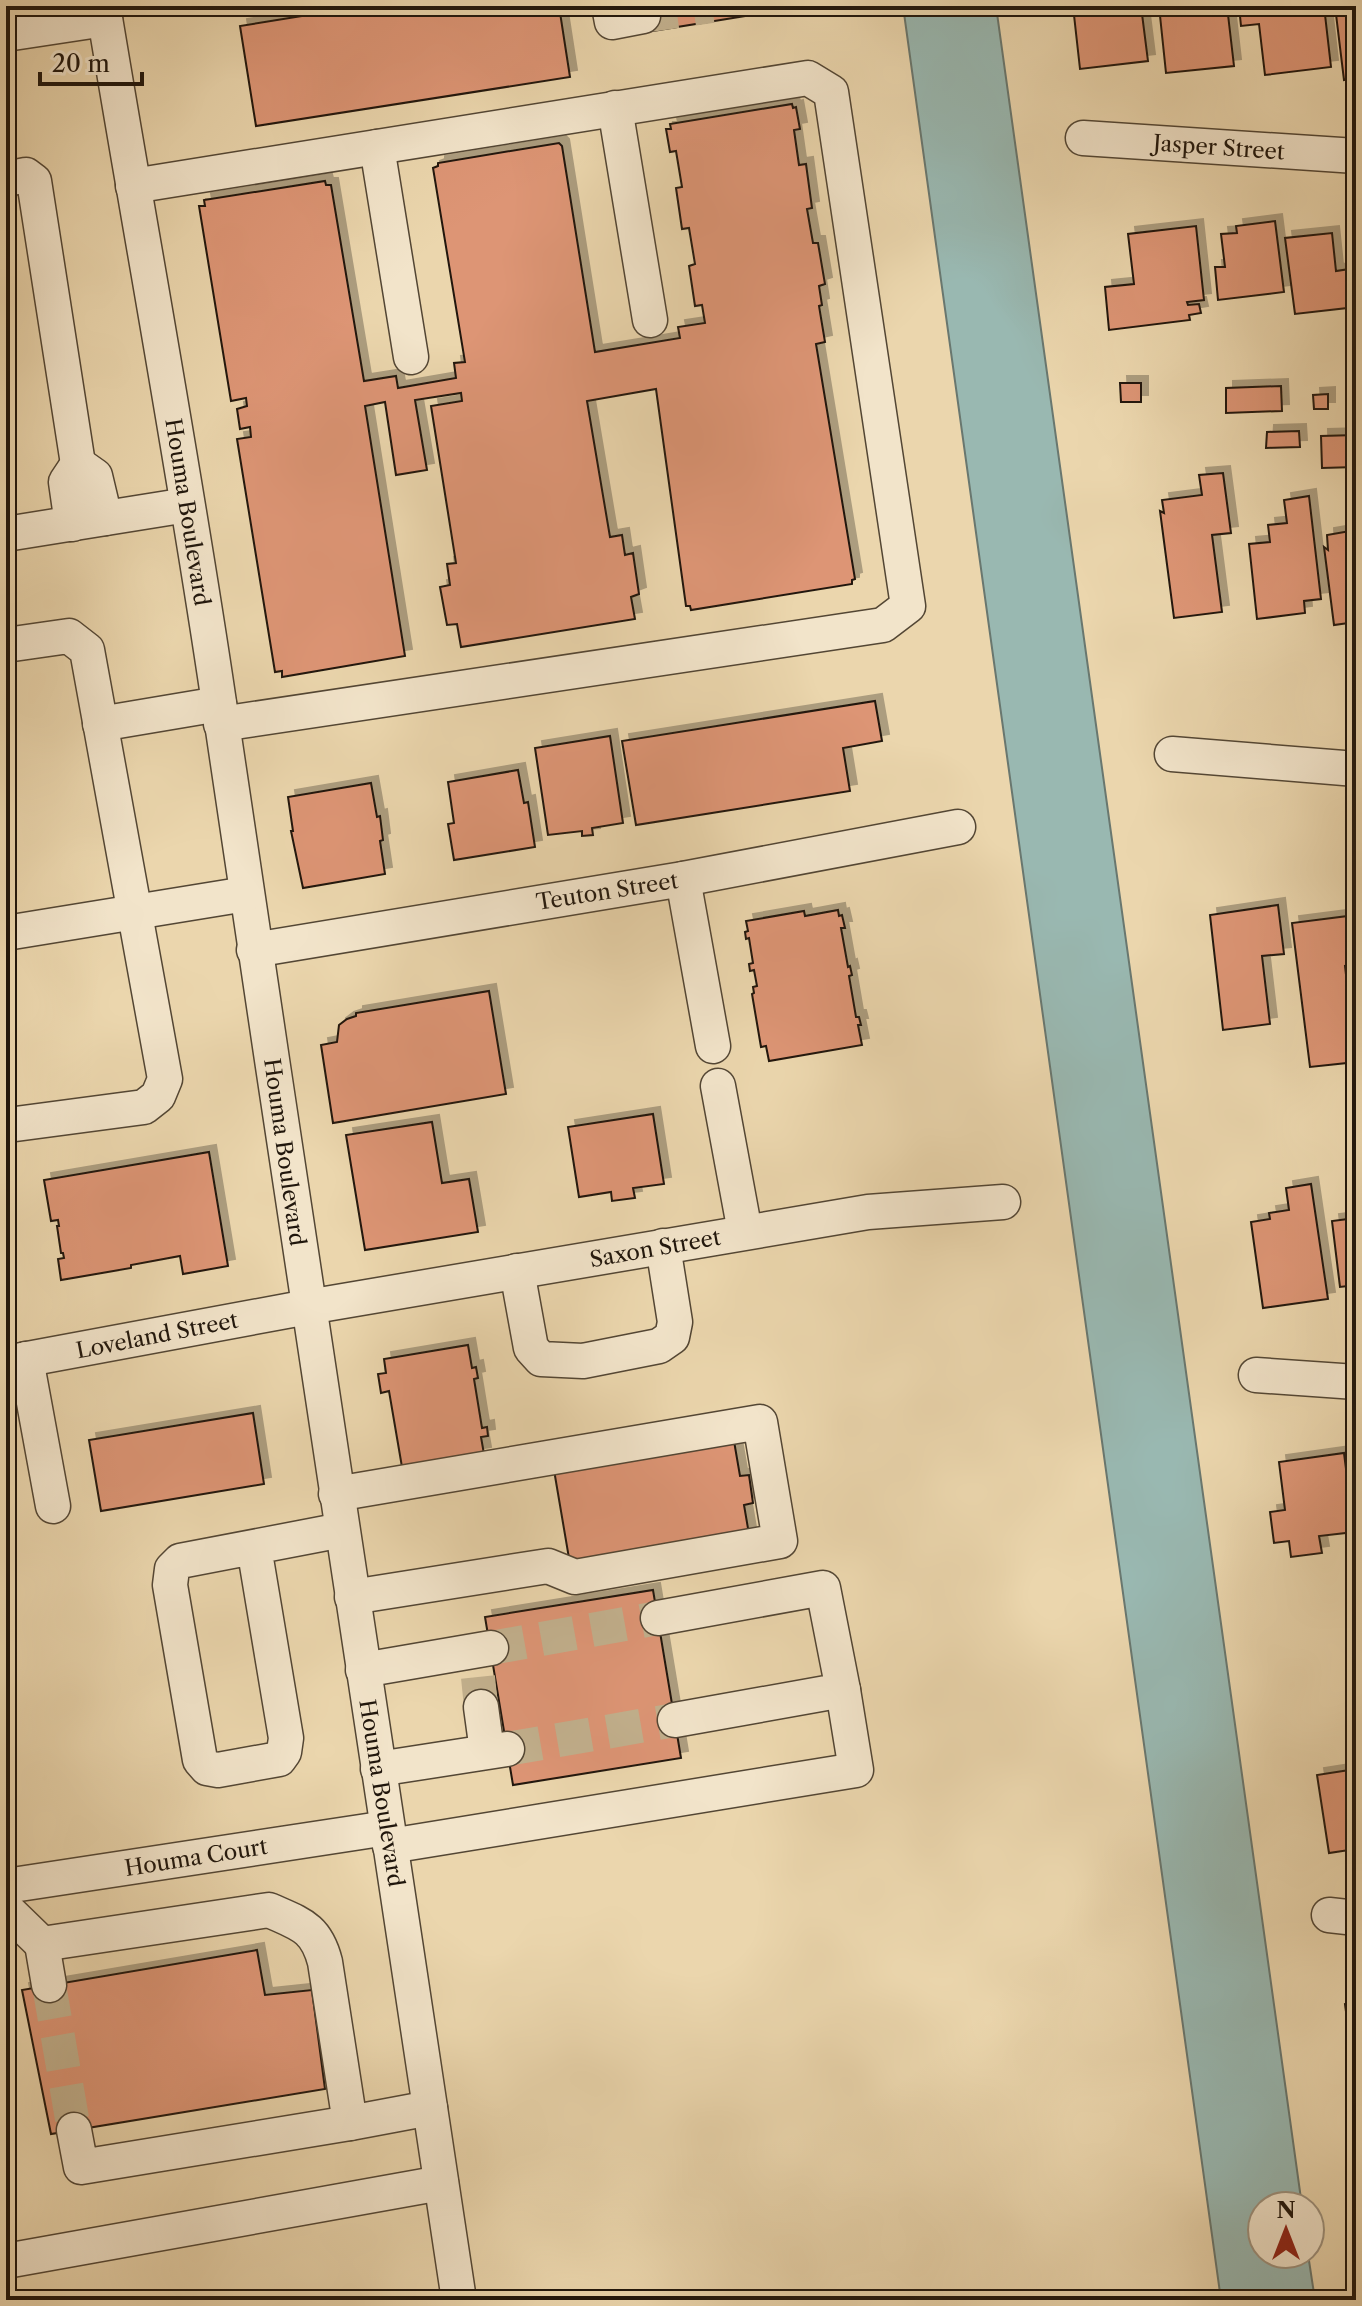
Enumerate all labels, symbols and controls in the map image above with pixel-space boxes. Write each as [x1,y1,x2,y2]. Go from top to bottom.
scale bar [40,36,142,86]
text: 20 m [52,49,110,78]
street label: Jasper Street [1149,129,1286,166]
street label: Houma Boulevard [159,417,216,608]
street label: Teuton Street [534,867,680,916]
street label: Houma Boulevard [258,1057,311,1248]
street label: Saxon Street [588,1224,723,1273]
street label: Loveland Street [74,1307,241,1364]
street label: Houma Boulevard [353,1698,410,1889]
street label: Houma Court [123,1833,270,1882]
north arrow [1246,2190,1326,2270]
text: N [1276,2197,1296,2224]

